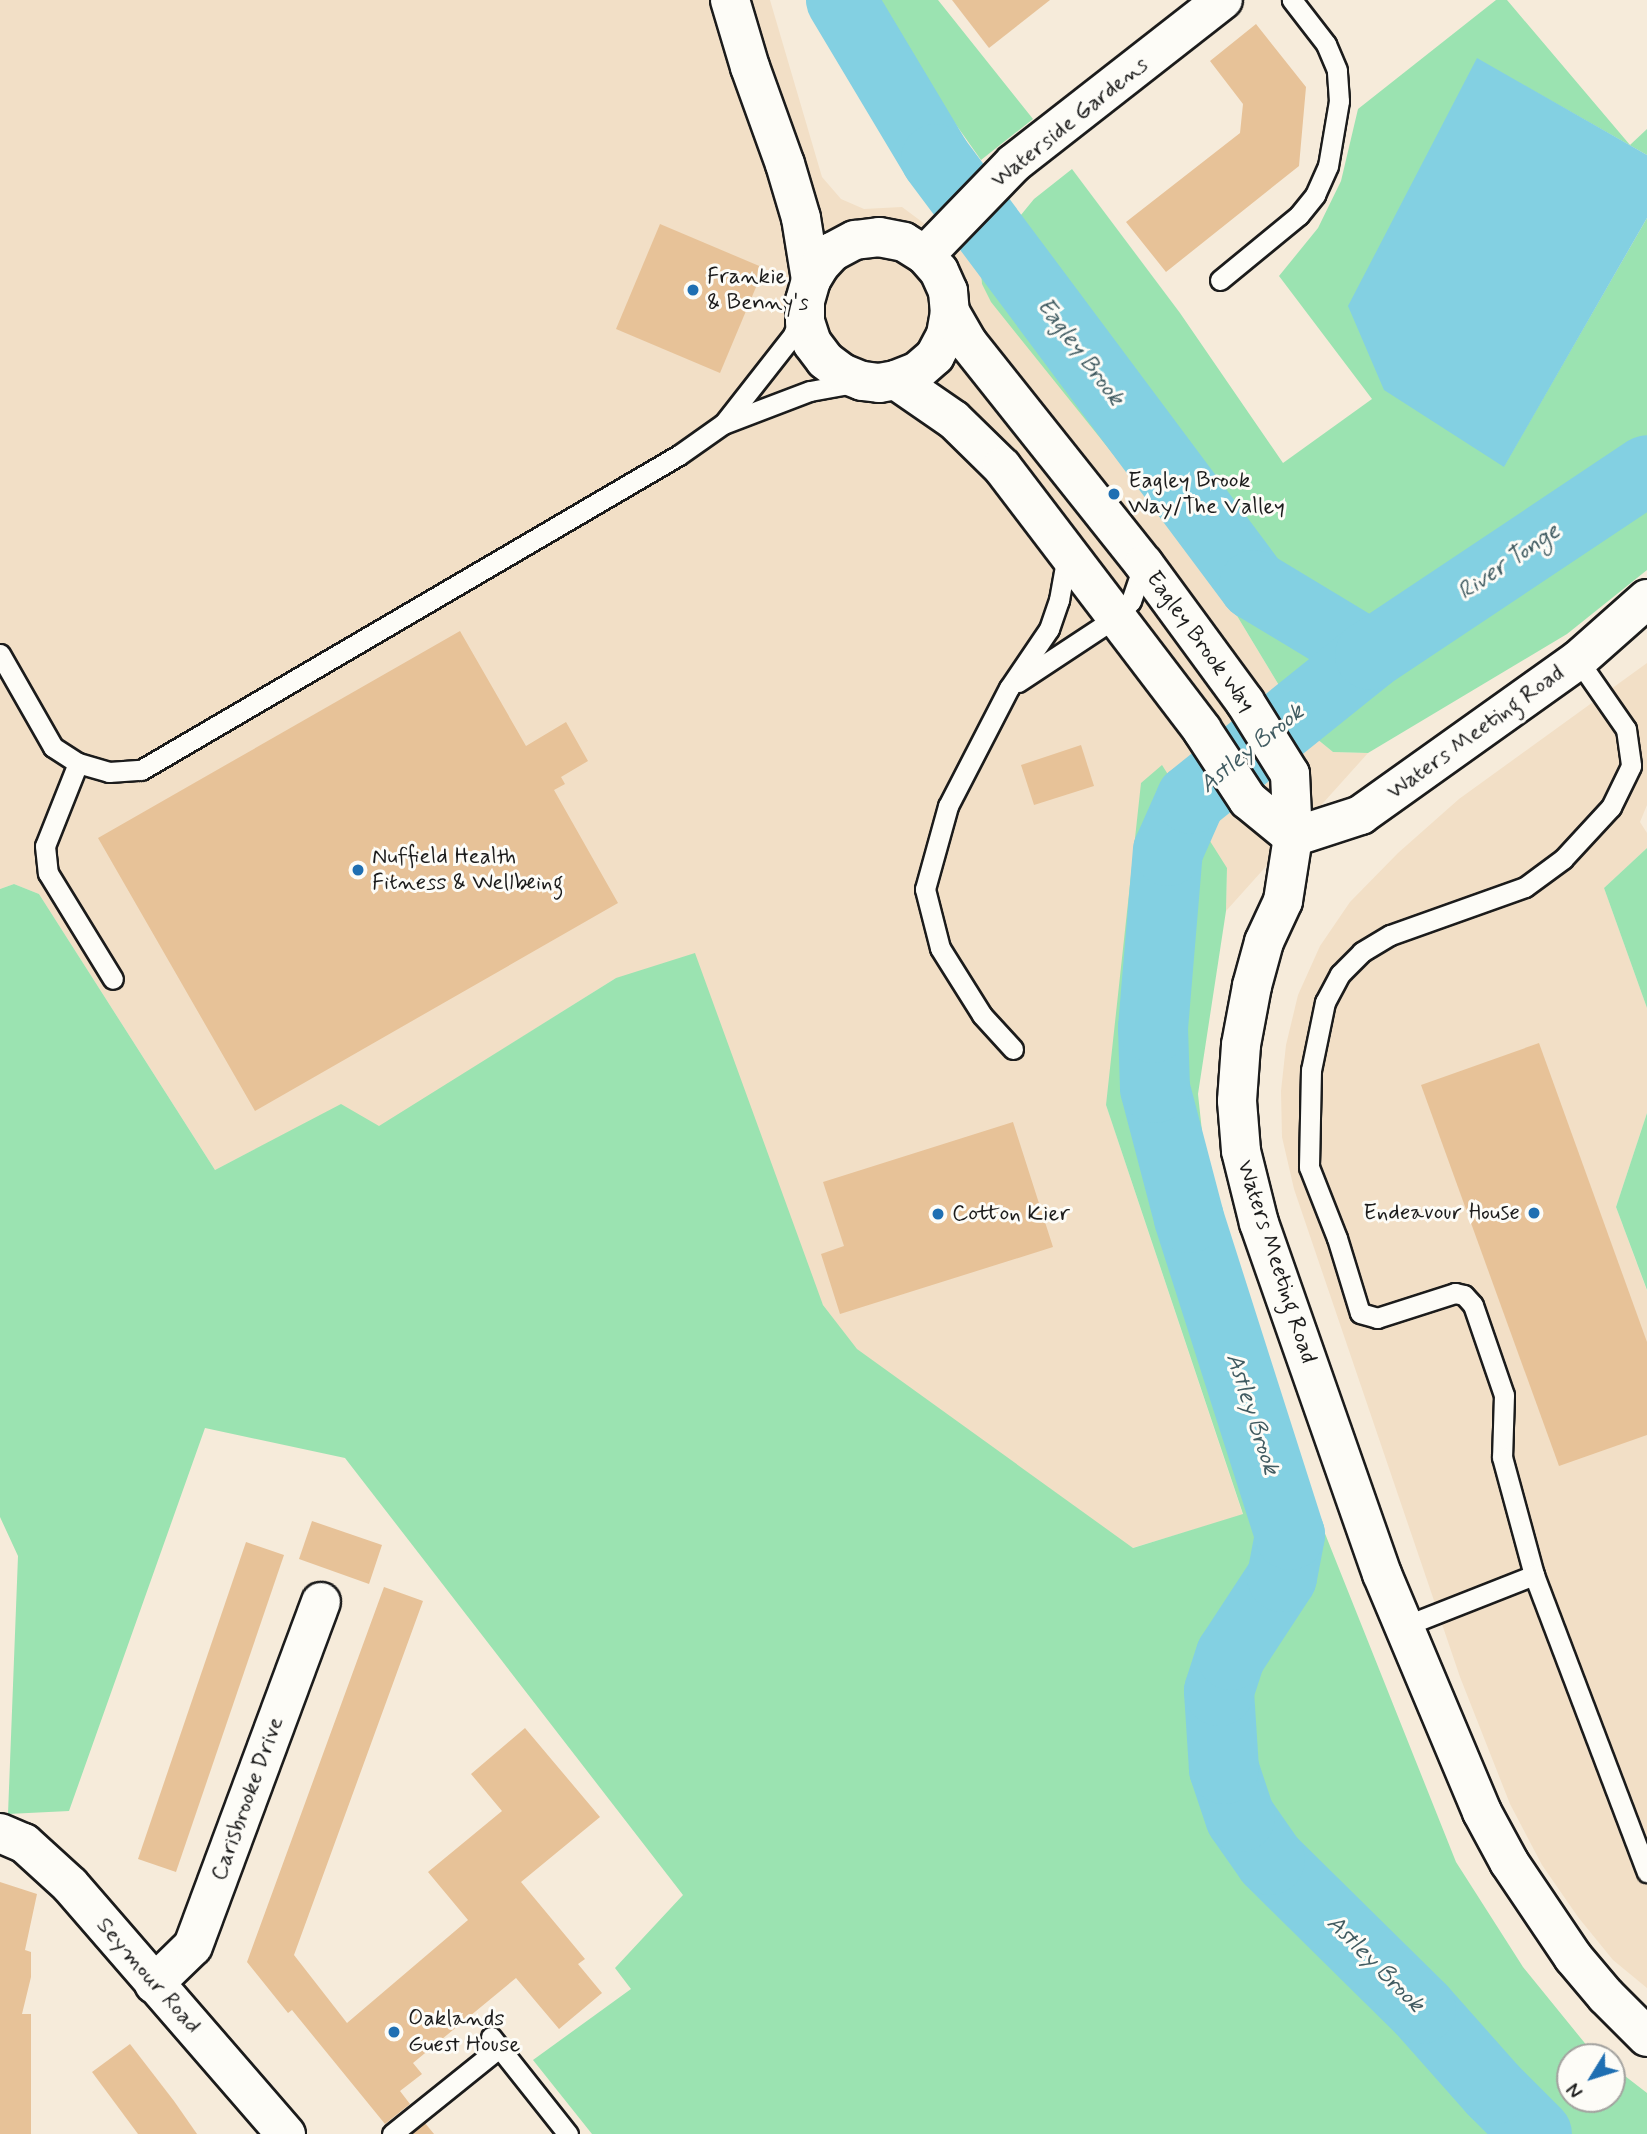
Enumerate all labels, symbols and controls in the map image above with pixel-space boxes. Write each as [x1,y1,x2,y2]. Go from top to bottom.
street label: Waterside Gardens [989,54,1151,192]
place label: Frankie & Benny's [707,263,809,317]
marker: Frankie & Benny's [685,282,701,298]
water label: Eagley Brook [1030,292,1130,412]
place label: Eagley Brook Way/The Valley [1128,467,1281,521]
marker: Eagley Brook Way/The Valley [1106,486,1122,502]
water label: River Tonge [1452,517,1566,607]
street label: Eagley Brook Way [1138,564,1262,720]
street label: Waters Meeting Road [1383,660,1569,806]
water label: Astley Brook [1194,698,1310,800]
place label: Nuffield Health Fitness & Wellbeing [372,843,563,897]
marker: Nuffield Health Fitness & Wellbeing [350,862,366,878]
street label: Waters Meeting Road [1231,1158,1321,1366]
place label: Endeavour House [1361,1199,1520,1227]
place label: Cotton Kier [952,1200,1068,1228]
marker: Endeavour House [1526,1205,1542,1221]
marker: Cotton Kier [930,1206,946,1222]
water label: Astley Brook [1219,1350,1285,1478]
street label: Carisbrooke Drive [206,1714,290,1884]
water label: Astley Brook [1320,1909,1430,2019]
street label: Seymour Road [90,1912,206,2040]
place label: Oaklands Guest House [408,2005,520,2059]
marker: Oaklands Guest House [386,2024,402,2040]
north arrow [1556,2043,1626,2113]
text: N [1562,2077,1589,2103]

